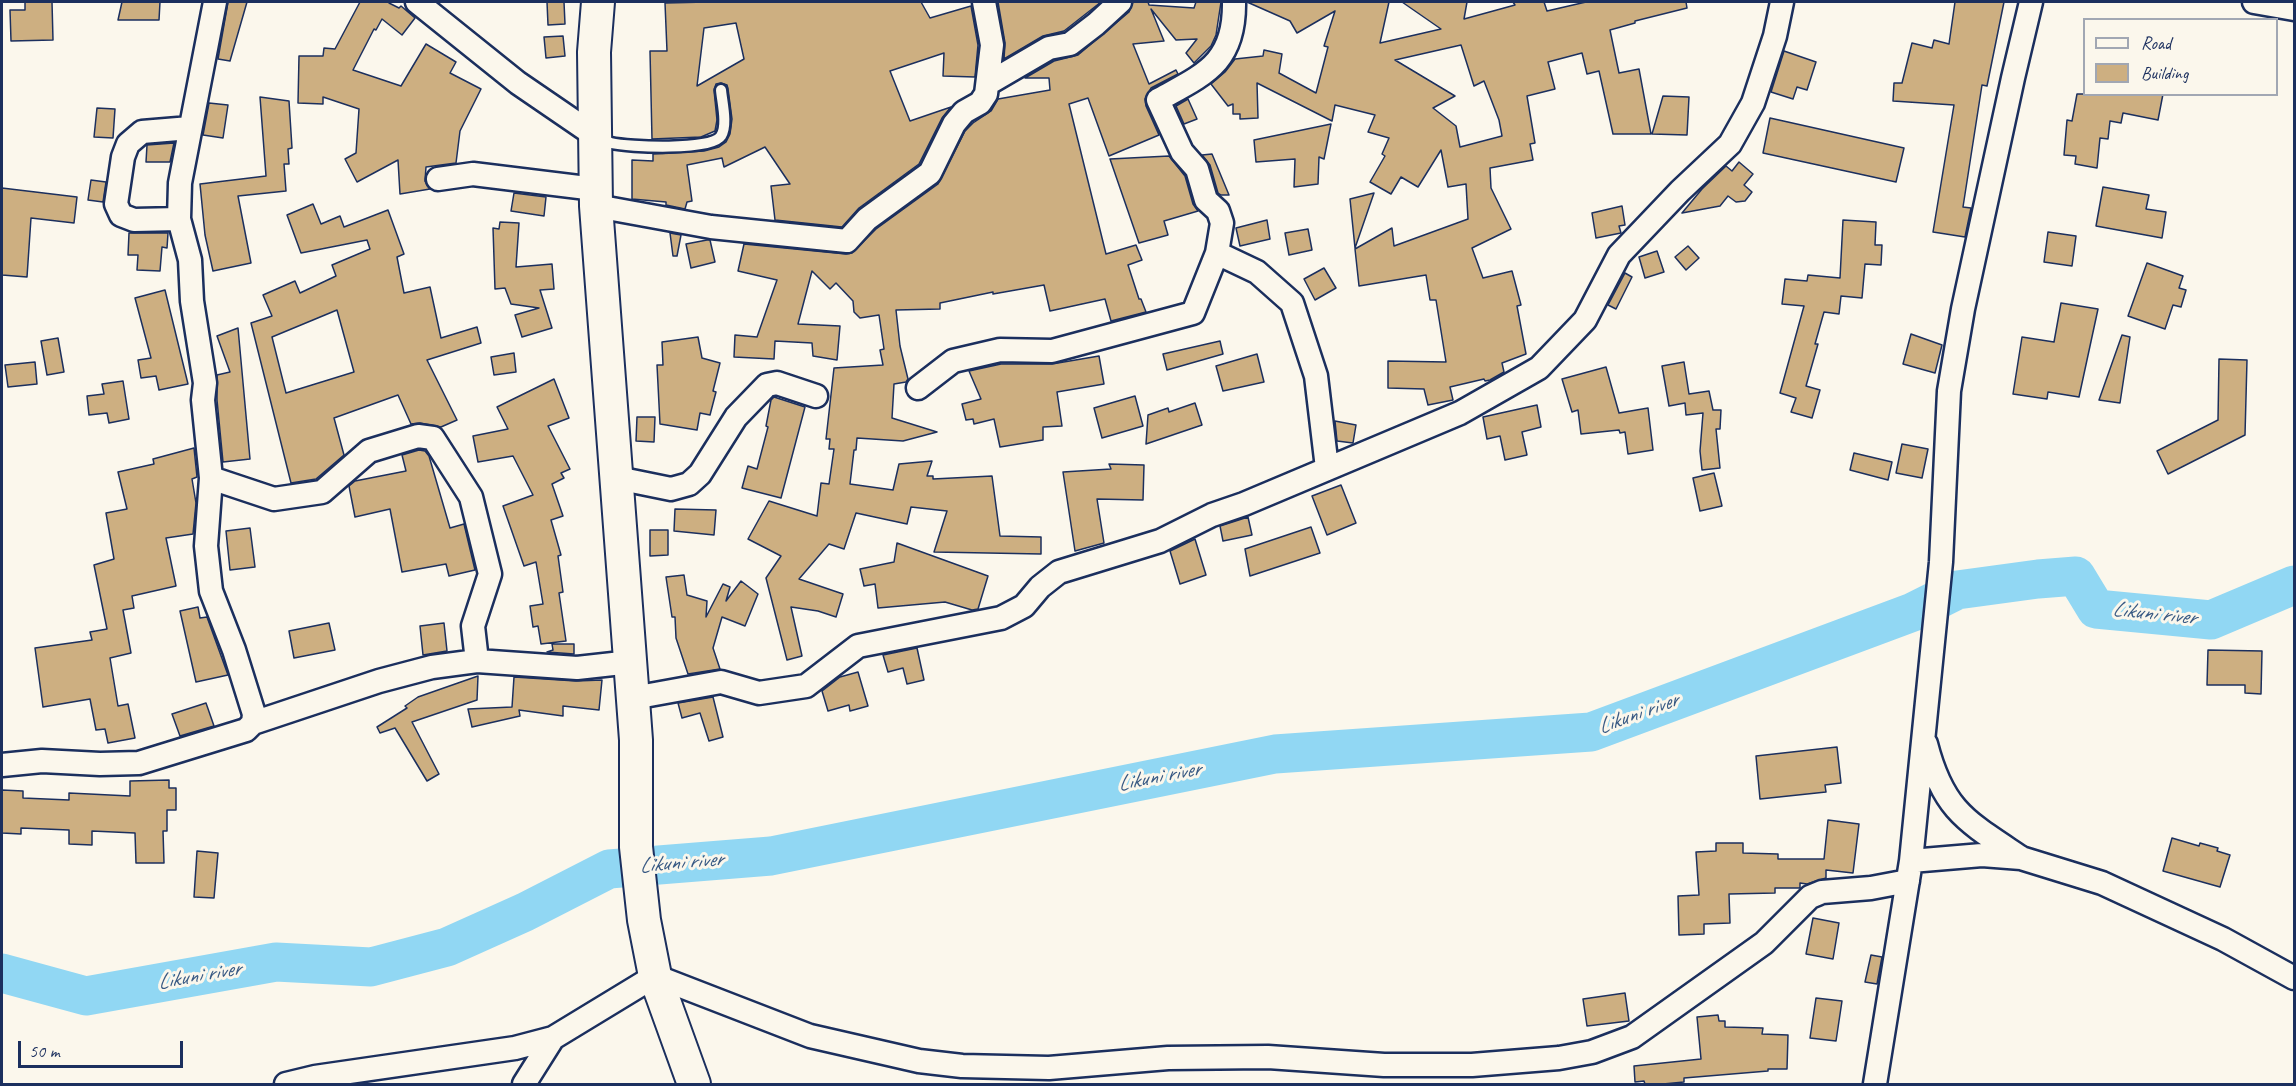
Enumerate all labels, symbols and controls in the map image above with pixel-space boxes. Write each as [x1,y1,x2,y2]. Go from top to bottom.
legend [2083,18,2278,96]
text: Road [2141,32,2171,54]
text: Building [2141,62,2188,84]
water label: Likuni river [2111,596,2197,632]
water label: Likuni river [1594,687,1682,741]
water label: Likuni river [1115,756,1203,798]
water label: Likuni river [638,846,724,880]
water label: Likuni river [155,956,243,996]
scale bar [21,1029,186,1067]
text: 50 m [29,1040,60,1062]

